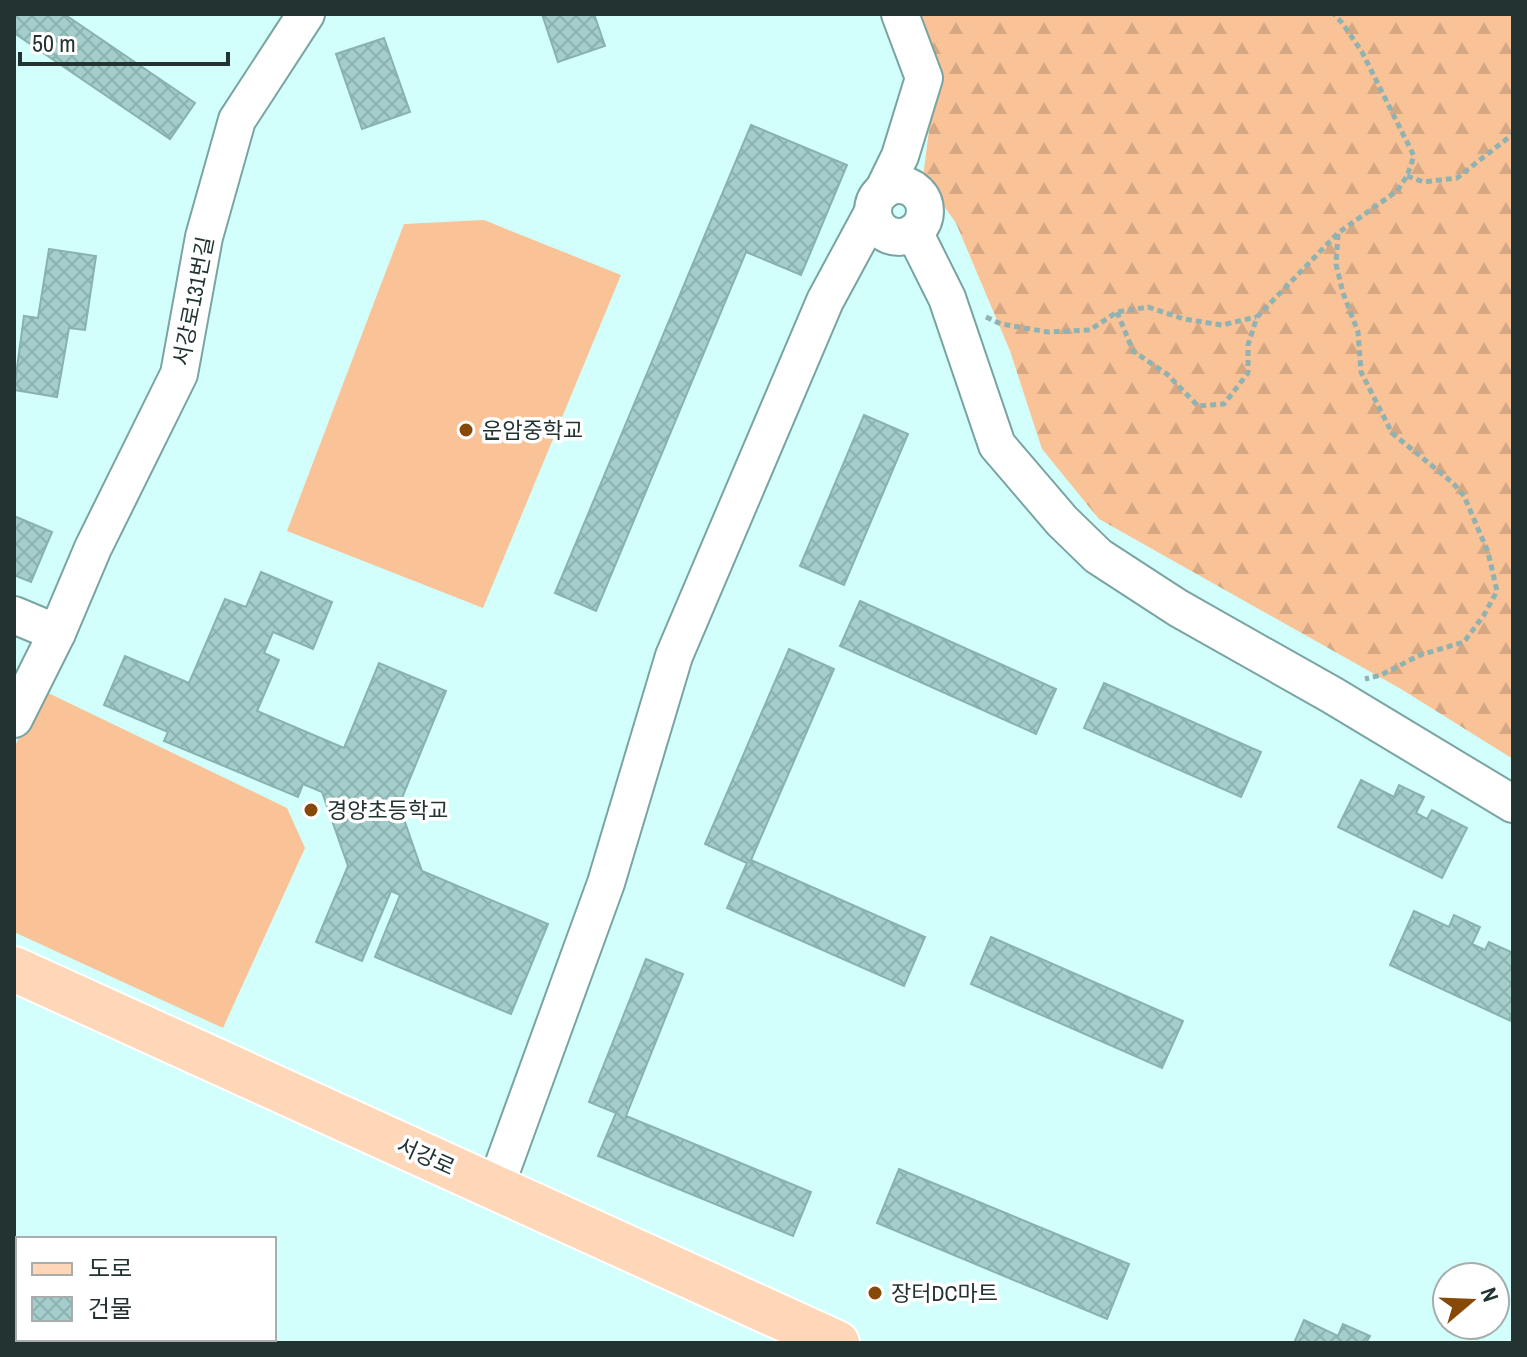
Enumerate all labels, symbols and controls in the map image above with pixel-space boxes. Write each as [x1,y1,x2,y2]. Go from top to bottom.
scale bar [20,16,228,66]
text: 50 m [32,27,76,59]
street label: 서강로131번길 [166,234,220,368]
place label: 운암중학교 [482,415,583,445]
marker: 운암중학교 [457,421,475,439]
place label: 경양초등학교 [327,795,448,825]
marker: 경양초등학교 [302,801,320,819]
street label: 서강로 [392,1130,460,1182]
legend [16,1237,276,1341]
text: 도로 [88,1252,132,1284]
north arrow [1431,1261,1511,1341]
place label: 장터DC마트 [891,1278,998,1308]
text: N [1474,1283,1506,1306]
marker: 장터DC마트 [866,1284,884,1302]
text: 건물 [88,1292,132,1324]

